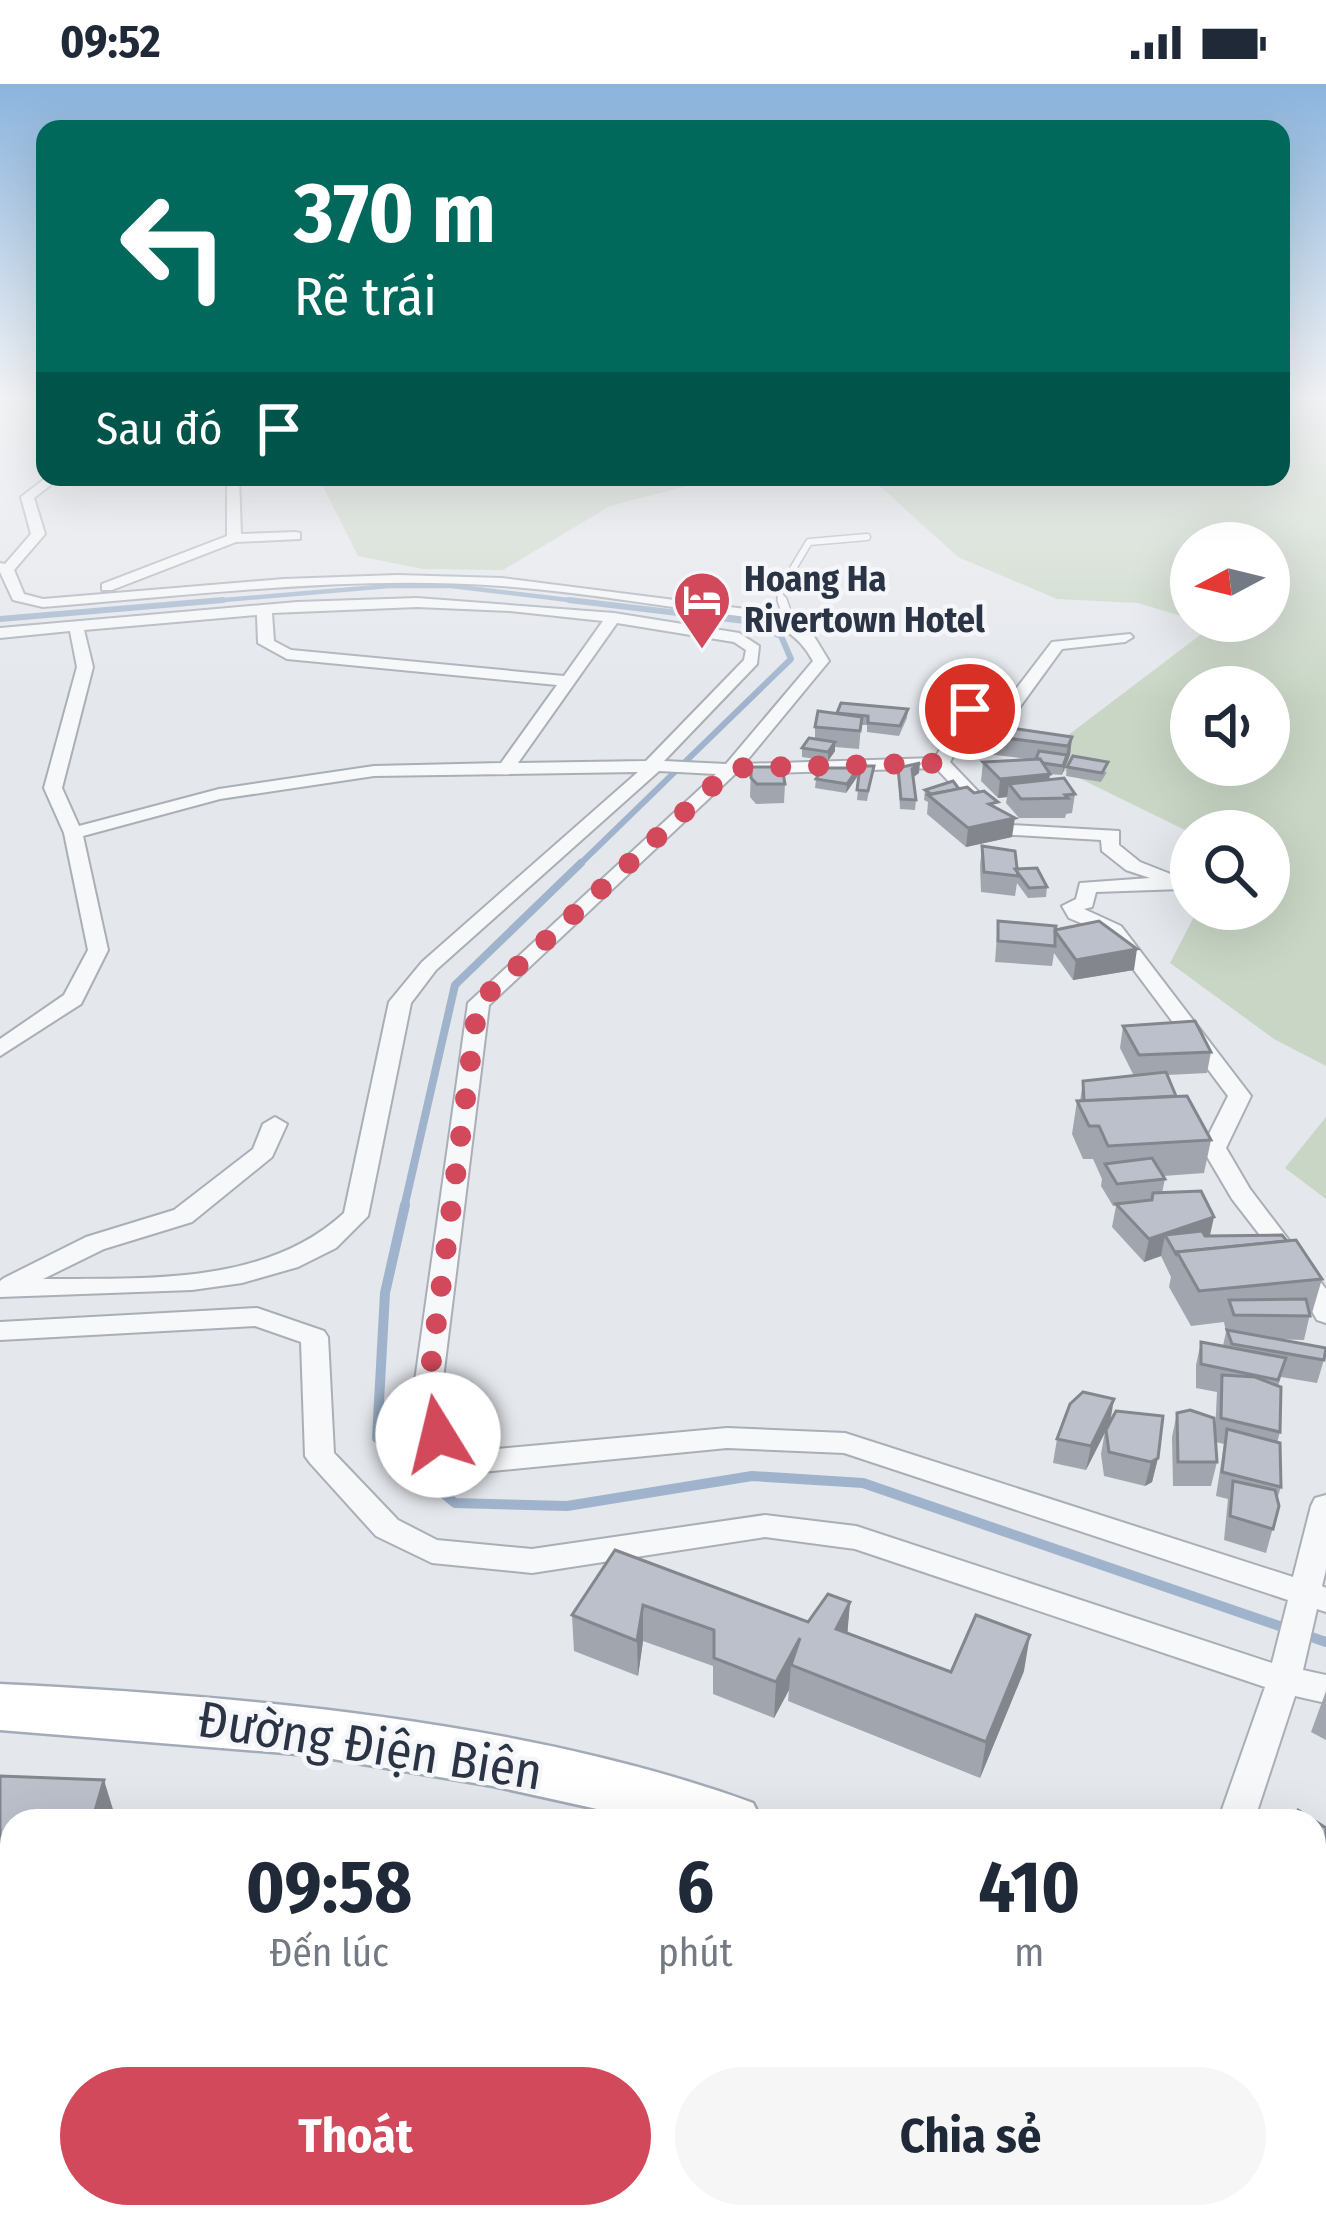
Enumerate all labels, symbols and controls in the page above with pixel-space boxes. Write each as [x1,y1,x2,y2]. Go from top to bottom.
text: 09:52 [60,15,161,69]
text: 370 m [294,163,496,264]
icon: left [96,168,252,324]
text: Rẽ trái [294,265,437,329]
icon: arrive [246,396,312,462]
text: Sau đó [96,402,222,456]
north arrow [1170,522,1290,642]
map controls [1170,522,1290,930]
place label: Hoang Ha Rivertown Hotel [744,557,985,642]
hotel icon: Hoang Ha Rivertown Hotel [671,569,733,651]
pin [919,658,1021,760]
button: sound [1170,666,1290,786]
icon: arrive [937,676,1003,742]
button: search [1170,810,1290,930]
position arrow [375,1372,501,1498]
street label: Đường Điện Biên [193,1688,547,1804]
text: 09:58 [246,1845,412,1931]
text: 6 [676,1845,714,1931]
text: 410 [978,1845,1080,1931]
text: Đến lúc [269,1930,389,1976]
text: phút [658,1930,732,1976]
text: m [1014,1930,1044,1976]
button: Thoát [60,2067,651,2205]
button: Chia sẻ [675,2067,1266,2205]

